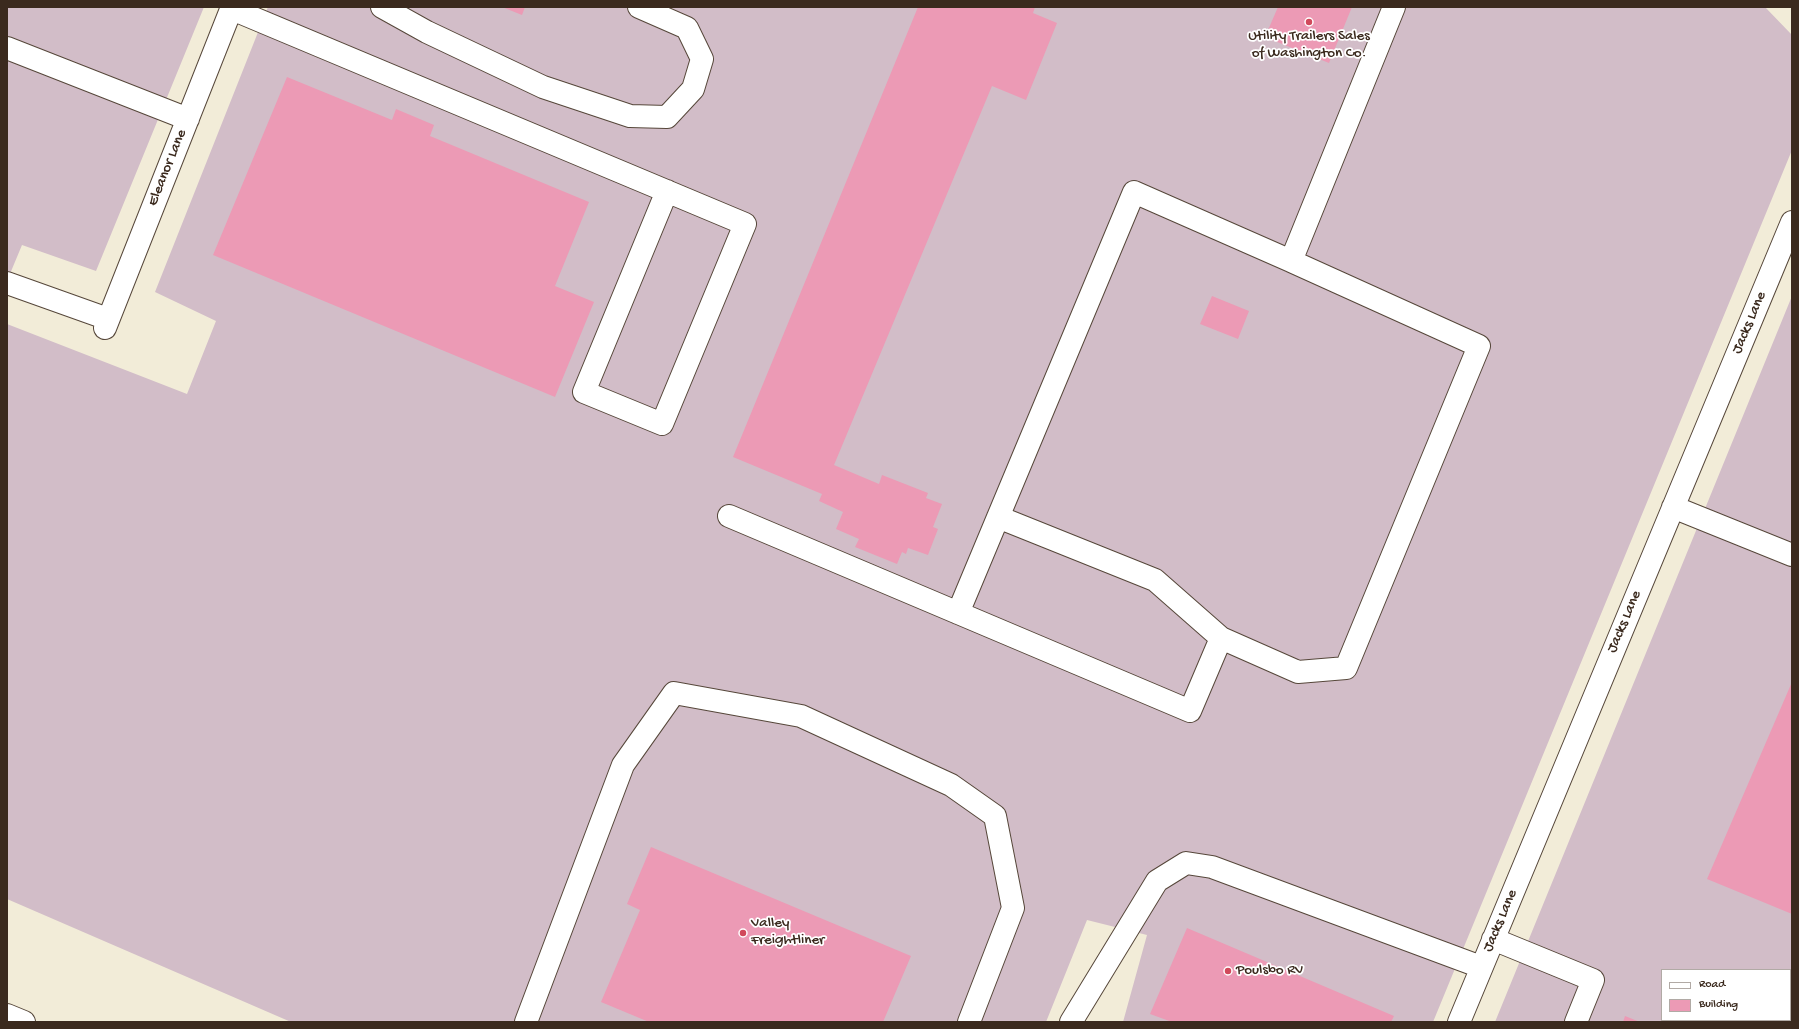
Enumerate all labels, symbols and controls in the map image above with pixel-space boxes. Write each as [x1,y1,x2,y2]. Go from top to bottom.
marker: Utility Trailers Sales of Washington Co. [1304,17,1314,27]
place label: Utility Trailers Sales of Washington Co. [1248,28,1370,63]
street label: Eleanor Lane [144,127,192,209]
street label: Jacks Lane [1729,289,1771,357]
street label: Jacks Lane [1604,588,1646,656]
street label: Jacks Lane [1480,887,1522,955]
place label: Valley Freightliner [751,915,824,950]
marker: Valley Freightliner [738,928,748,938]
place label: Poulsbo RV [1236,962,1303,980]
marker: Poulsbo RV [1223,966,1233,976]
legend [1661,969,1791,1021]
text: Road [1699,978,1725,992]
text: Building [1699,998,1738,1012]

